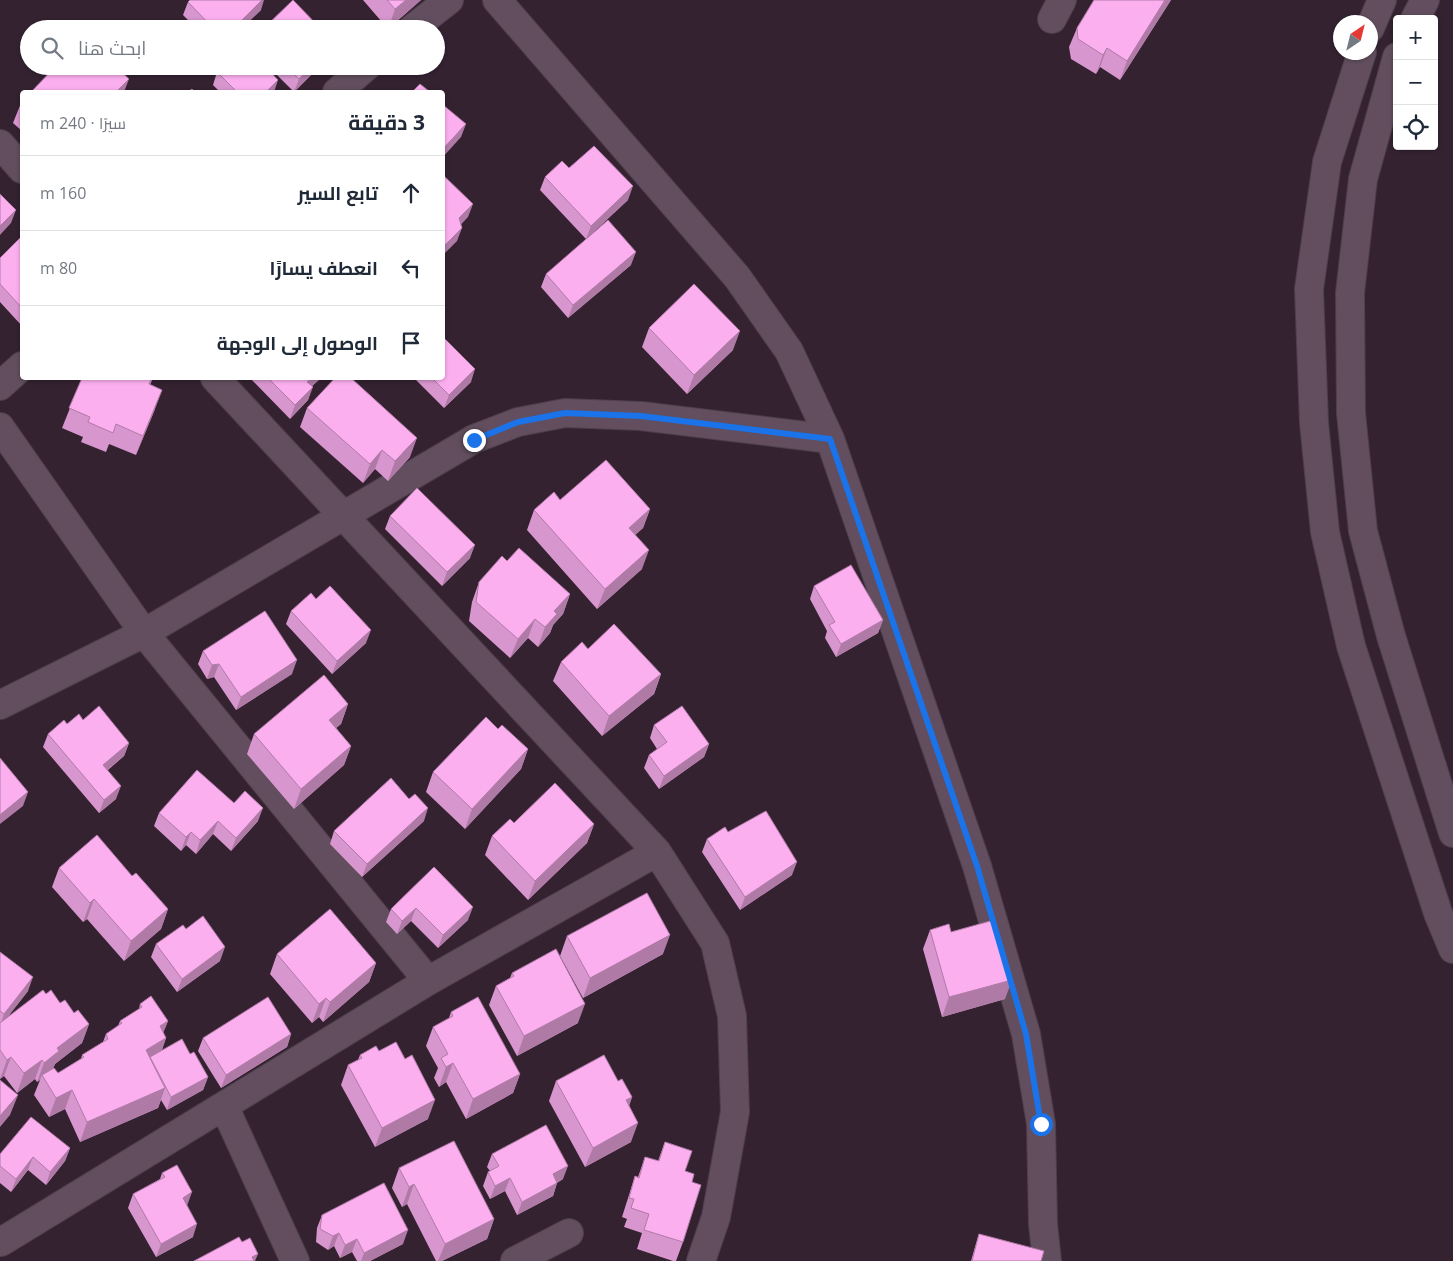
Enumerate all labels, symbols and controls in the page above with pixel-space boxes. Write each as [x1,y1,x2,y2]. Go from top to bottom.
north arrow [1333,15,1378,60]
map controls [1393,15,1438,150]
button: + [1393,15,1438,60]
search box [20,20,445,75]
icon: search [38,34,66,62]
text: ابحث هنا [78,35,146,61]
button: − [1393,60,1438,105]
button: locate [1393,105,1438,150]
text: 3 دقيقة [348,108,425,136]
text: سيرًا · 240 m [40,112,126,134]
icon: ahead [397,179,425,207]
text: تابع السير [298,180,378,206]
text: 160 m [40,182,86,204]
icon: left [397,254,425,282]
text: انعطف يسارًا [269,255,378,281]
text: 80 m [40,257,77,279]
icon: arrive [397,329,425,357]
text: الوصول إلى الوجهة [217,330,378,356]
route end [463,429,486,452]
route start [1030,1113,1053,1136]

